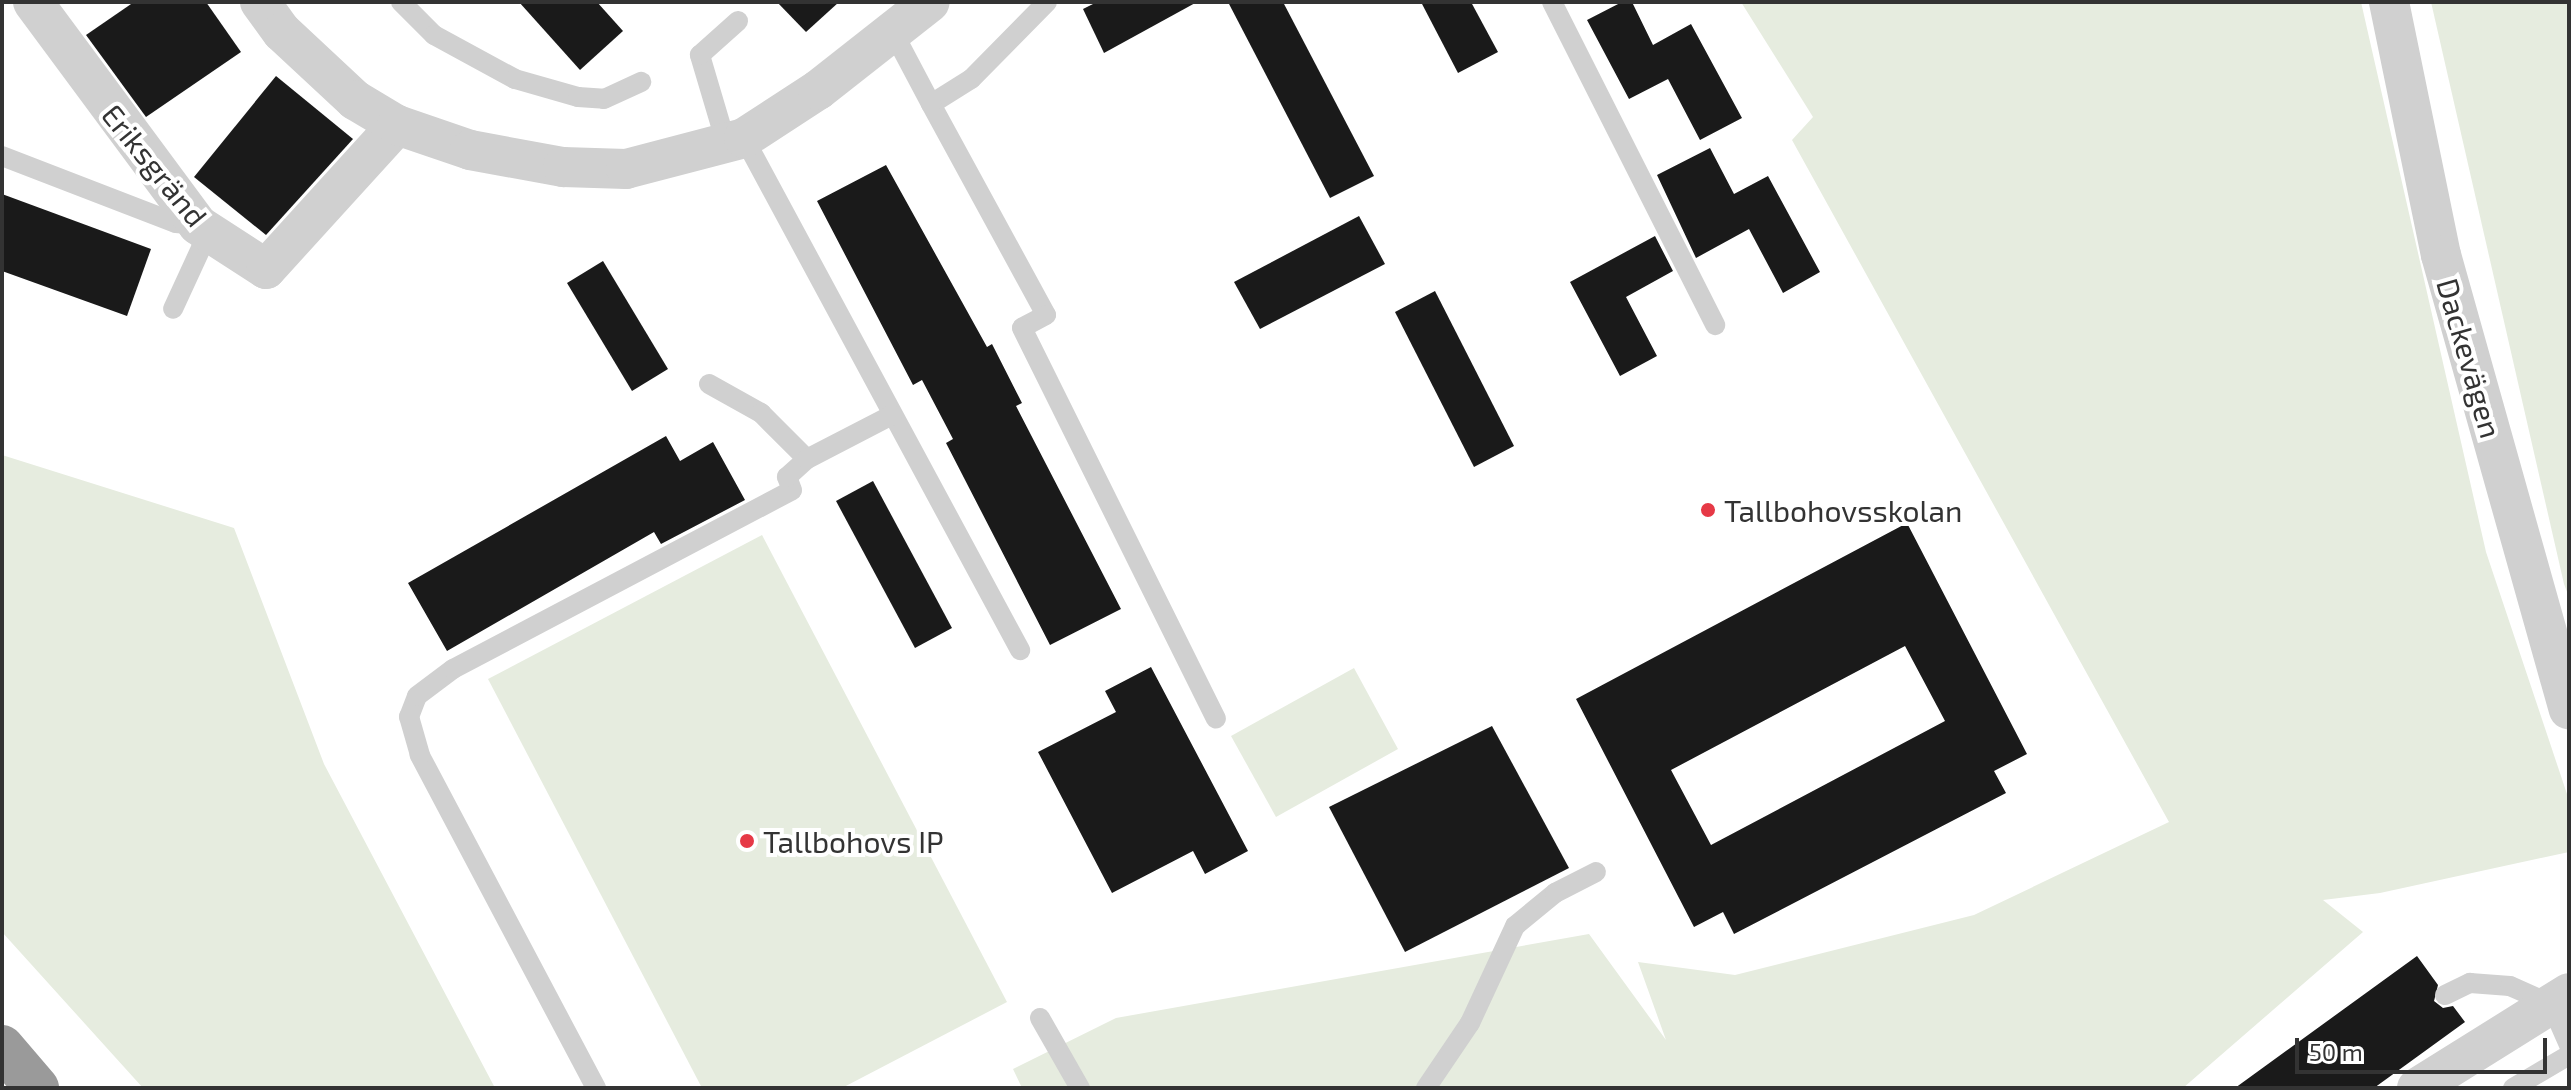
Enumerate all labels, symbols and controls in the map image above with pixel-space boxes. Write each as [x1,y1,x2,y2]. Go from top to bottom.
street label: Eriksgränd [95,97,215,233]
street label: Dackevägen [2430,274,2510,442]
place label: Tallbohovsskolan [1724,492,1962,528]
marker: Tallbohovsskolan [1699,501,1717,519]
place label: Tallbohovs IP [763,823,944,859]
marker: Tallbohovs IP [738,832,756,850]
scale bar [2299,1022,2551,1072]
text: 50 m [2309,1037,2363,1066]

